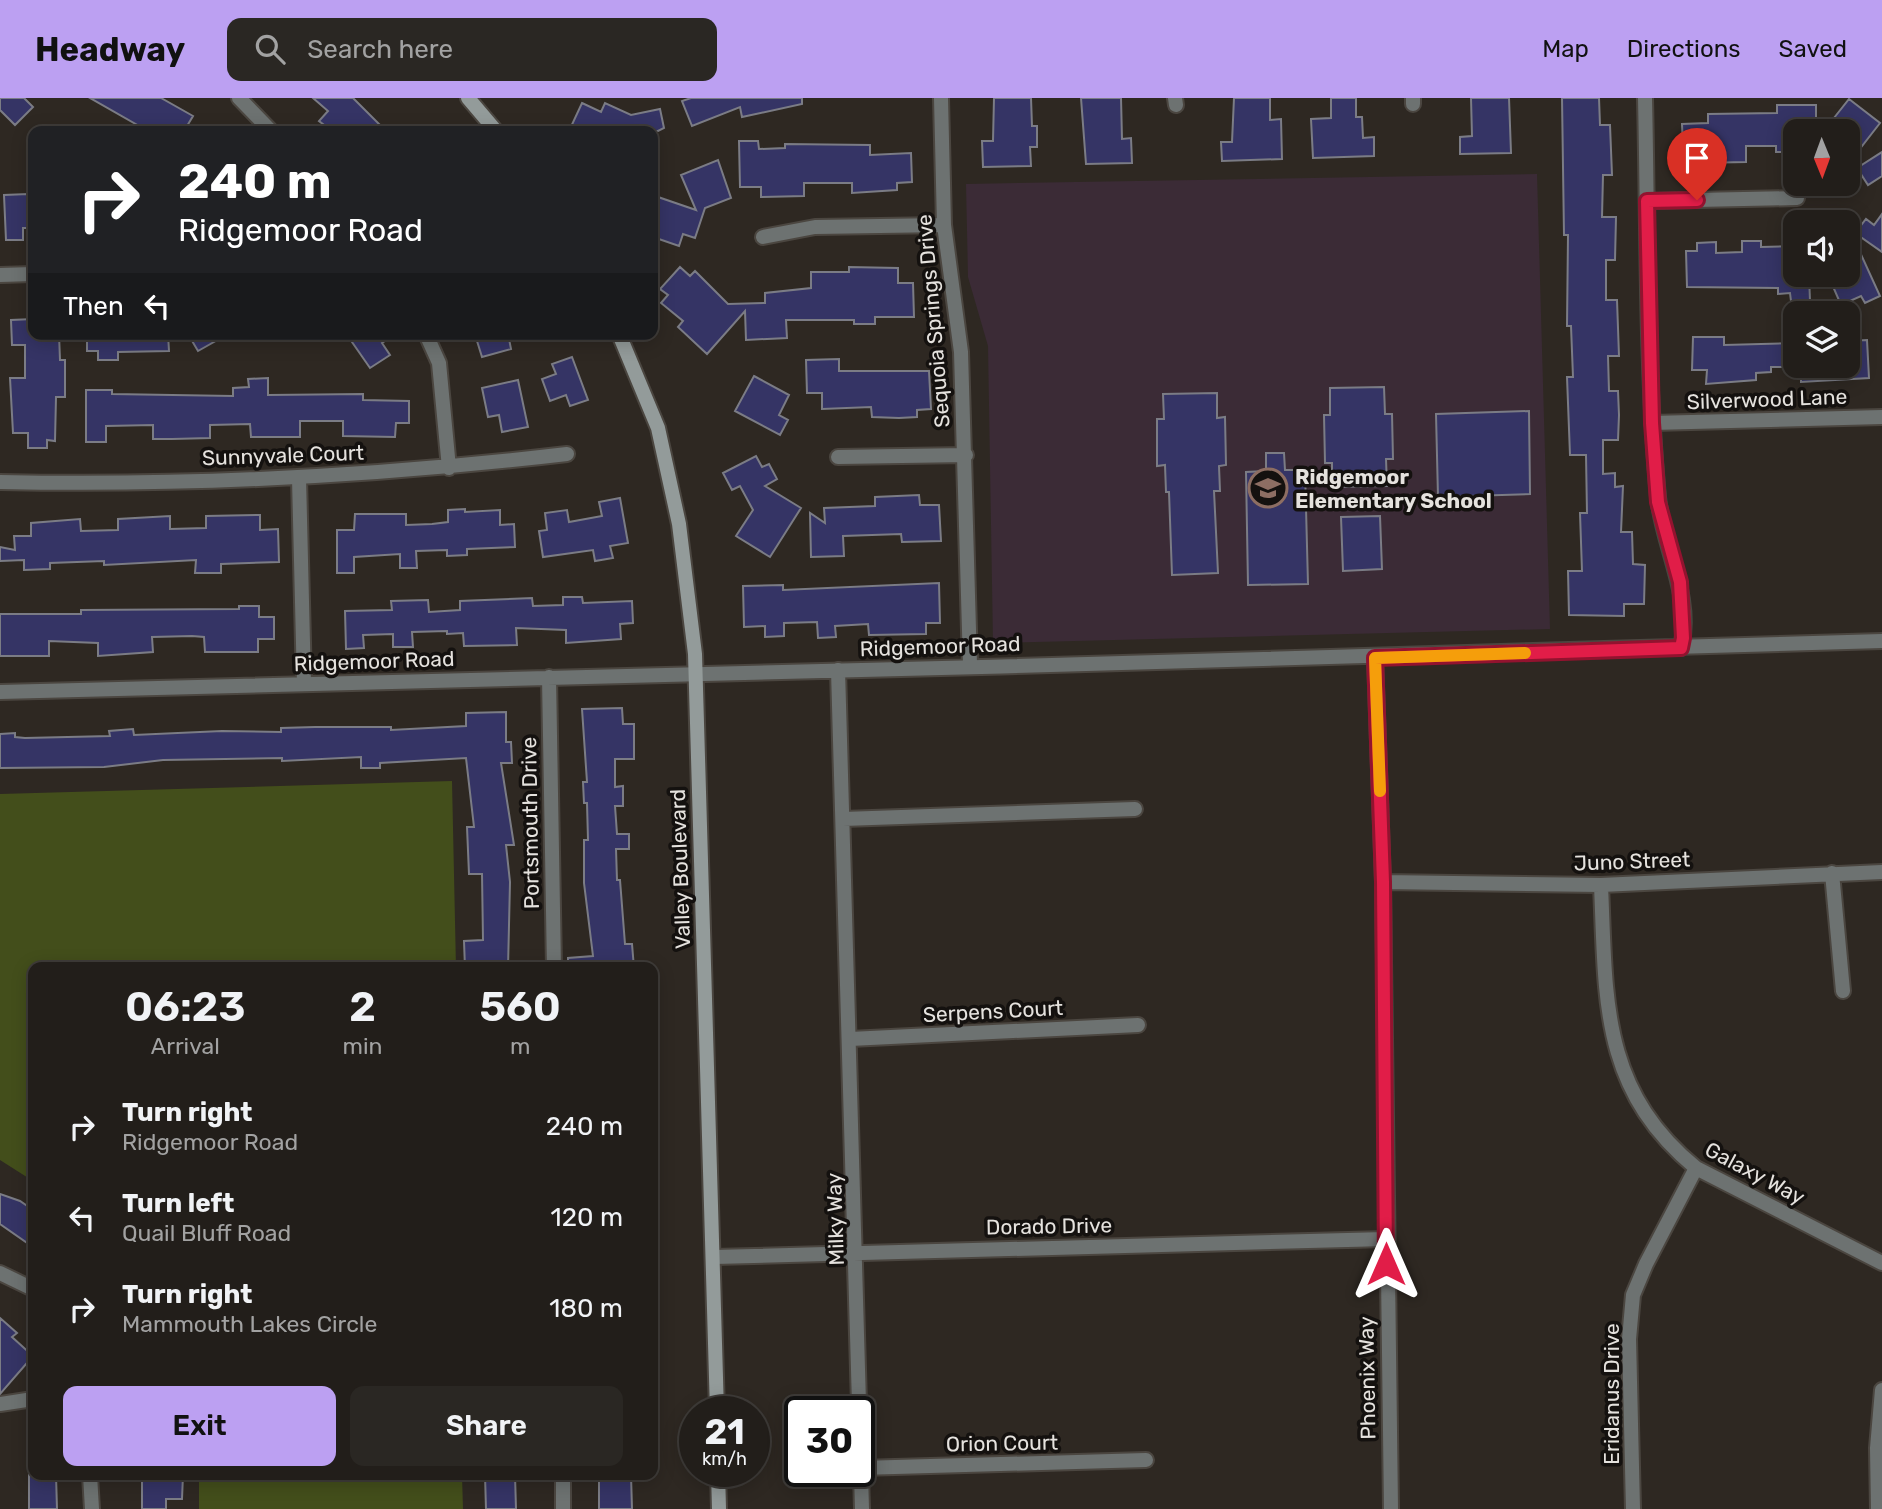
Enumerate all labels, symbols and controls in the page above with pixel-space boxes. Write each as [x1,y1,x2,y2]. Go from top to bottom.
search box [227,18,717,81]
text: Headway [35,30,185,69]
icon: search [251,30,289,68]
text: Search here [307,34,453,65]
text: Map [1542,35,1589,63]
text: Directions [1627,35,1740,63]
text: Saved [1778,35,1847,63]
north arrow [1783,119,1860,196]
map controls [1783,119,1860,378]
pin [1667,128,1727,200]
icon: arrive [1678,139,1716,177]
text: 240 m [178,152,332,210]
icon: right [63,154,154,245]
button: sound [1783,210,1860,287]
text: Ridgemoor Road [178,211,423,249]
street label: Sequoia Springs Drive [911,213,955,429]
icon: left [138,287,176,325]
text: Then [63,291,124,322]
button: layers [1783,301,1860,378]
street label: Silverwood Lane [1686,384,1848,414]
street label: Sunnyvale Court [202,440,364,470]
place label: Ridgemoor Elementary School [1295,464,1492,513]
school or university icon: Ridgemoor Elementary School [1247,467,1289,509]
street label: Ridgemoor Road [859,631,1021,661]
street label: Ridgemoor Road [293,646,455,676]
street label: Portsmouth Drive [516,737,544,909]
street label: Valley Boulevard [665,789,695,949]
street label: Juno Street [1573,846,1691,876]
text: 06:23 [125,982,245,1032]
text: 2 [349,982,376,1032]
text: 560 [480,982,561,1032]
street label: Serpens Court [922,995,1064,1027]
text: Arrival [151,1032,220,1060]
text: min [343,1032,382,1060]
text: m [510,1032,530,1060]
text: Turn right [122,1097,252,1128]
icon: right [63,1108,101,1146]
text: 240 m [546,1111,623,1142]
text: Ridgemoor Road [122,1128,298,1156]
street label: Galaxy Way [1701,1136,1809,1210]
street label: Milky Way [821,1172,849,1266]
text: Turn left [122,1188,234,1219]
icon: left [63,1199,101,1237]
text: 120 m [551,1202,623,1233]
street label: Dorado Drive [986,1212,1112,1240]
text: Quail Bluff Road [122,1219,291,1247]
position arrow [1349,1227,1423,1301]
text: Turn right [122,1279,252,1310]
icon: right [63,1290,101,1328]
text: 180 m [549,1293,623,1324]
text: Mammouth Lakes Circle [122,1310,377,1338]
street label: Phoenix Way [1353,1316,1381,1440]
street label: Eridanus Drive [1599,1323,1624,1465]
button: Exit [63,1386,336,1466]
button: Share [350,1386,623,1466]
speed limit sign: 30 [784,1396,875,1487]
text: 21 [704,1411,745,1453]
street label: Orion Court [946,1430,1058,1456]
text: km/h [702,1448,747,1470]

